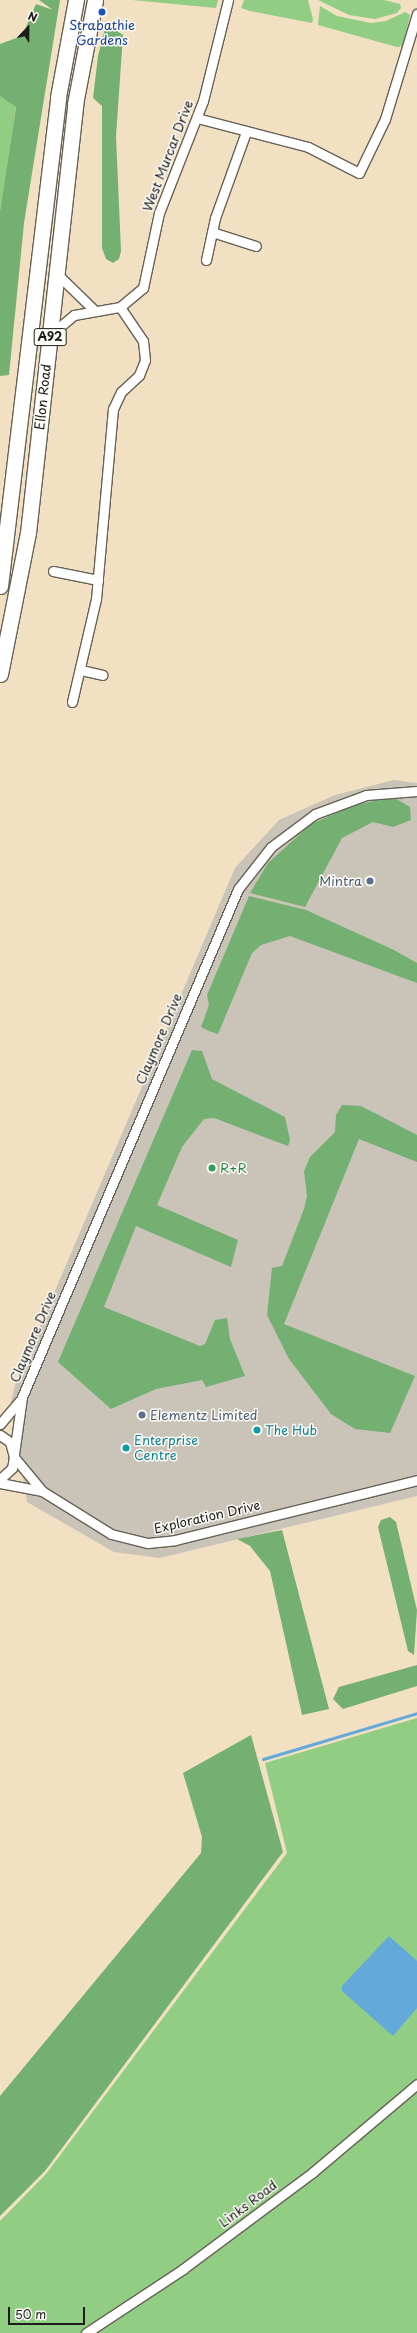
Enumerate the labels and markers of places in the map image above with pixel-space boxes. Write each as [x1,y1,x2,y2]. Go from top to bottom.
marker: Strabathie Gardens [97,7,107,17]
place label: Strabathie Gardens [69,18,135,49]
place label: Mintra [319,873,362,889]
marker: Mintra [365,876,375,886]
place label: R+R [220,1160,247,1176]
marker: R+R [207,1163,217,1173]
place label: Elementz Limited [150,1407,257,1423]
marker: Elementz Limited [137,1410,147,1420]
place label: The Hub [265,1422,318,1438]
marker: The Hub [252,1425,262,1435]
place label: Enterprise Centre [134,1433,198,1464]
marker: Enterprise Centre [121,1443,131,1453]

